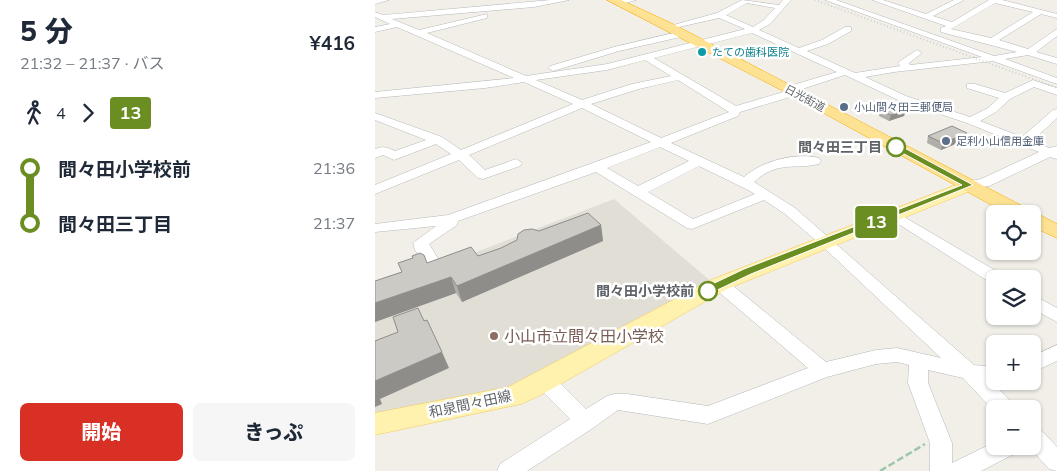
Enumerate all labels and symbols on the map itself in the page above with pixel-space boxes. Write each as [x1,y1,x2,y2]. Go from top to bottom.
place label: たての歯科医院 [712,45,789,59]
marker: たての歯科医院 [696,46,708,58]
street label: 日光街道 [782,81,828,115]
place label: 小山間々田三郵便局 [854,100,953,114]
marker: 小山間々田三郵便局 [838,101,850,113]
place label: 足利小山信用金庫 [956,134,1044,148]
marker: 足利小山信用金庫 [940,135,952,147]
marker: 間々田三丁目 [886,137,906,157]
place label: 間々田三丁目 [798,138,882,156]
line badge: 13 [853,206,899,238]
marker: 間々田小学校前 [698,281,718,301]
place label: 間々田小学校前 [596,282,694,300]
place label: 小山市立間々田小学校 [504,326,664,346]
marker: 小山市立間々田小学校 [488,330,500,342]
street label: 和泉間々田線 [427,386,513,422]

